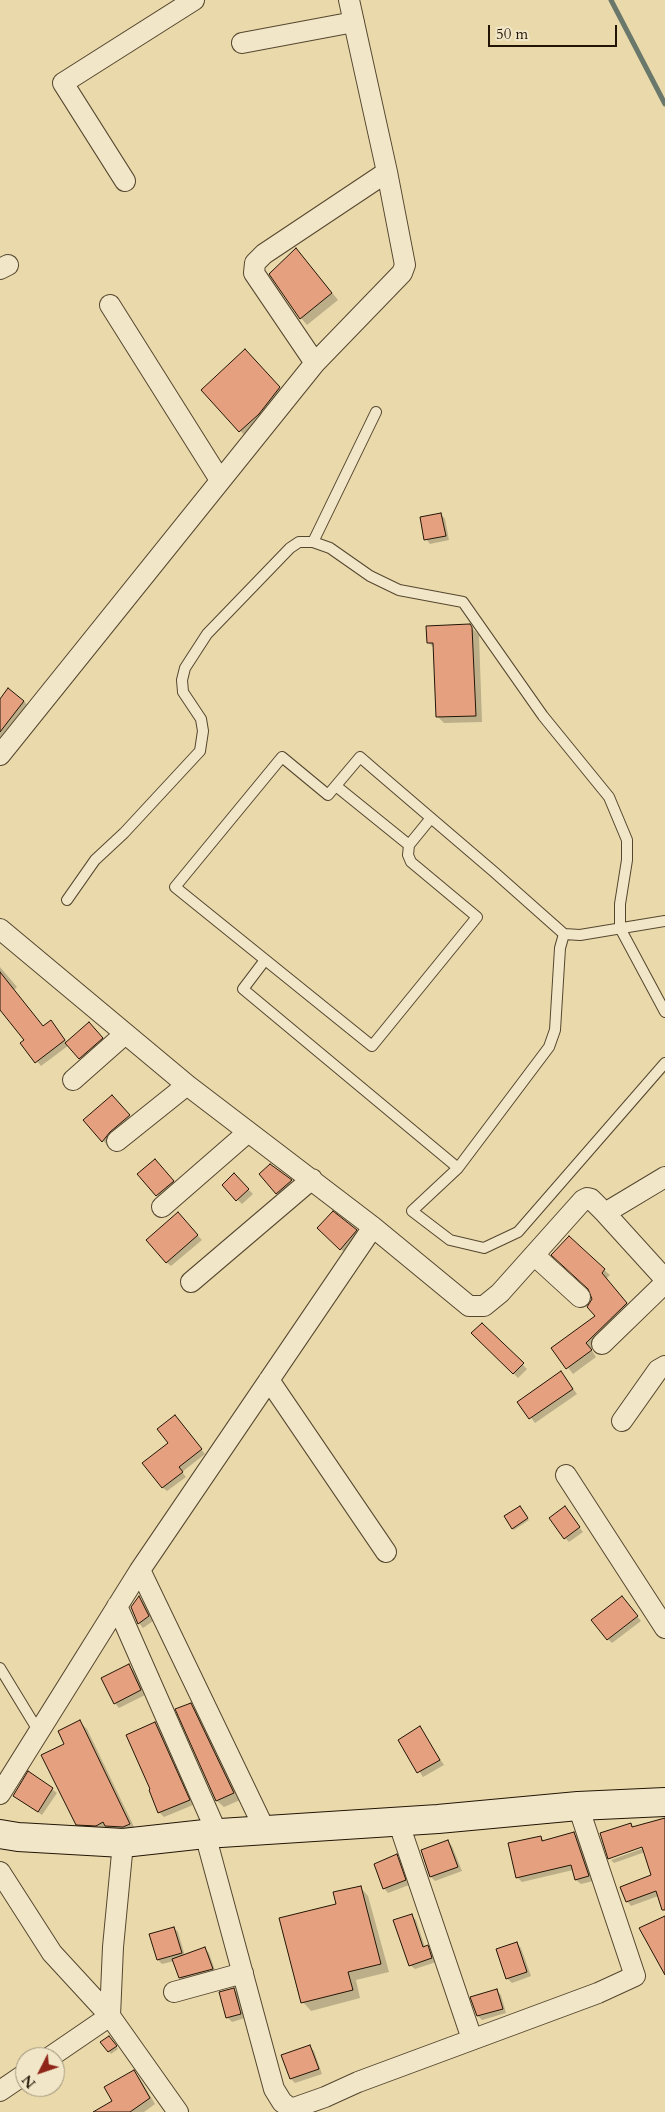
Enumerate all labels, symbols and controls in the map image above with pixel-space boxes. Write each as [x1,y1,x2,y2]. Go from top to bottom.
scale bar [490,15,619,47]
text: 50 m [496,24,528,44]
north arrow [15,2047,65,2097]
text: N [18,2071,40,2092]

